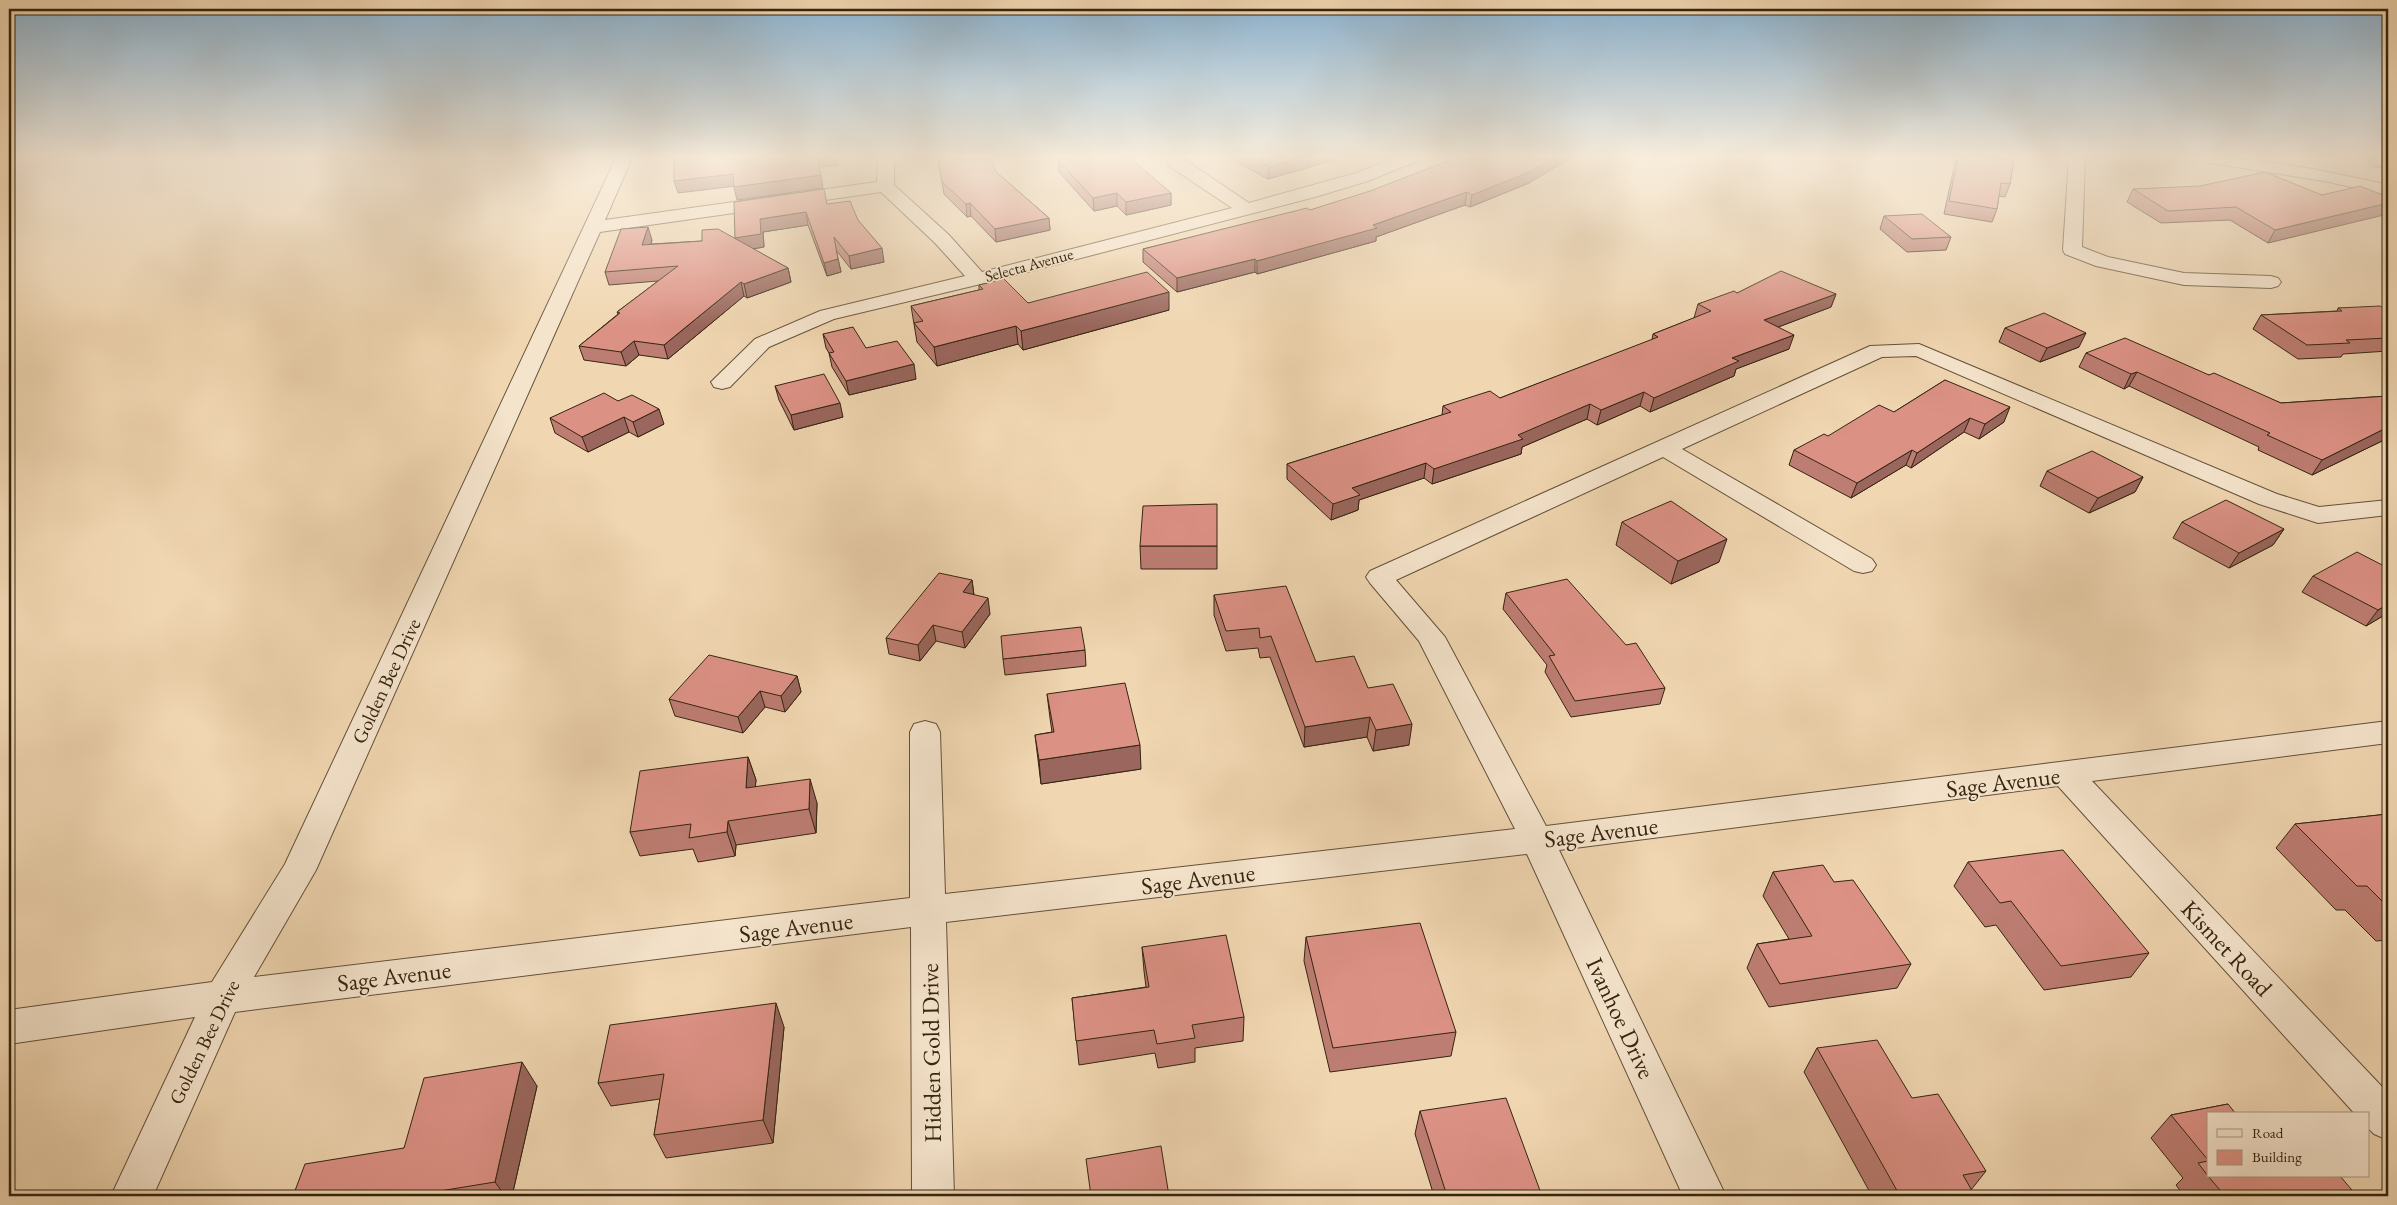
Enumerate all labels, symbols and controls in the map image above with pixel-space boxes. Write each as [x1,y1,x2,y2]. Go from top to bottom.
street label: Selecta Avenue [983,243,1075,287]
street label: Golden Bee Drive [346,614,426,748]
street label: Sage Avenue [1944,760,2062,804]
street label: Sage Avenue [1542,810,1660,854]
street label: Sage Avenue [1139,857,1257,901]
street label: Kismet Road [2175,893,2280,1003]
street label: Sage Avenue [737,905,855,949]
street label: Ivanhoe Drive [1579,952,1663,1084]
street label: Sage Avenue [335,954,453,998]
street label: Hidden Gold Drive [914,963,948,1143]
street label: Golden Bee Drive [163,975,245,1109]
legend [2207,1112,2370,1178]
text: Road [2252,1123,2284,1142]
text: Building [2252,1147,2302,1166]

